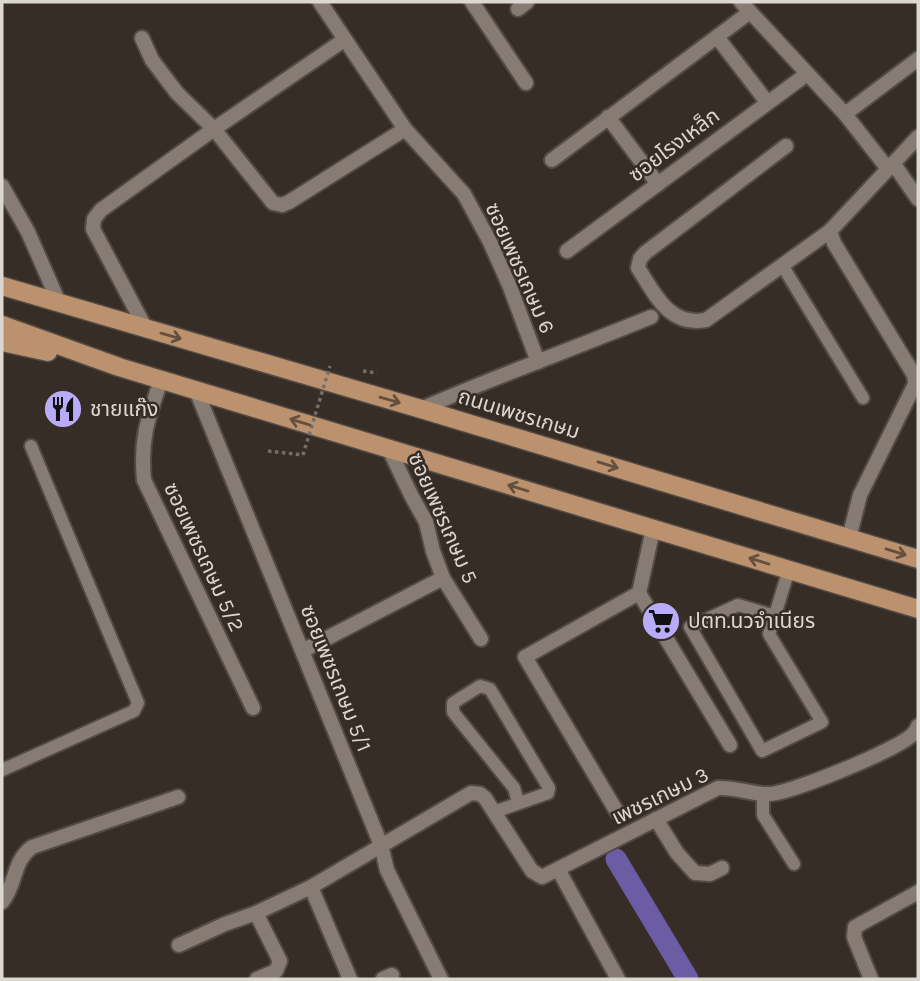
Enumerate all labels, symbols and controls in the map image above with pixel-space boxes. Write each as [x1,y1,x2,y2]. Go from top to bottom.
street label: ซอยโรงเหล็ก [623,102,724,187]
street label: ซอยเพชรเกษม 6 [480,199,560,337]
one-way arrow [160,330,182,343]
street label: ถนนเพชรเกษม [455,384,583,444]
restaurant icon: ชายแก๊ง [42,388,84,430]
one-way arrow [379,394,401,407]
place label: ชายแก๊ง [90,397,158,421]
one-way arrow [289,414,311,427]
street label: ซอยเพชรเกษม 5 [403,449,483,587]
one-way arrow [596,459,618,472]
street label: ซอยเพชรเกษม 5/2 [159,479,249,635]
one-way arrow [507,480,529,493]
one-way arrow [885,546,907,559]
one-way arrow [748,553,770,566]
supermarket icon: ปตท.นวจำเนียร [640,600,682,642]
street label: ซอยเพชรเกษม 5/1 [296,601,376,755]
place label: ปตท.นวจำเนียร [688,609,815,633]
street label: เพชรเกษม 3 [608,762,712,830]

